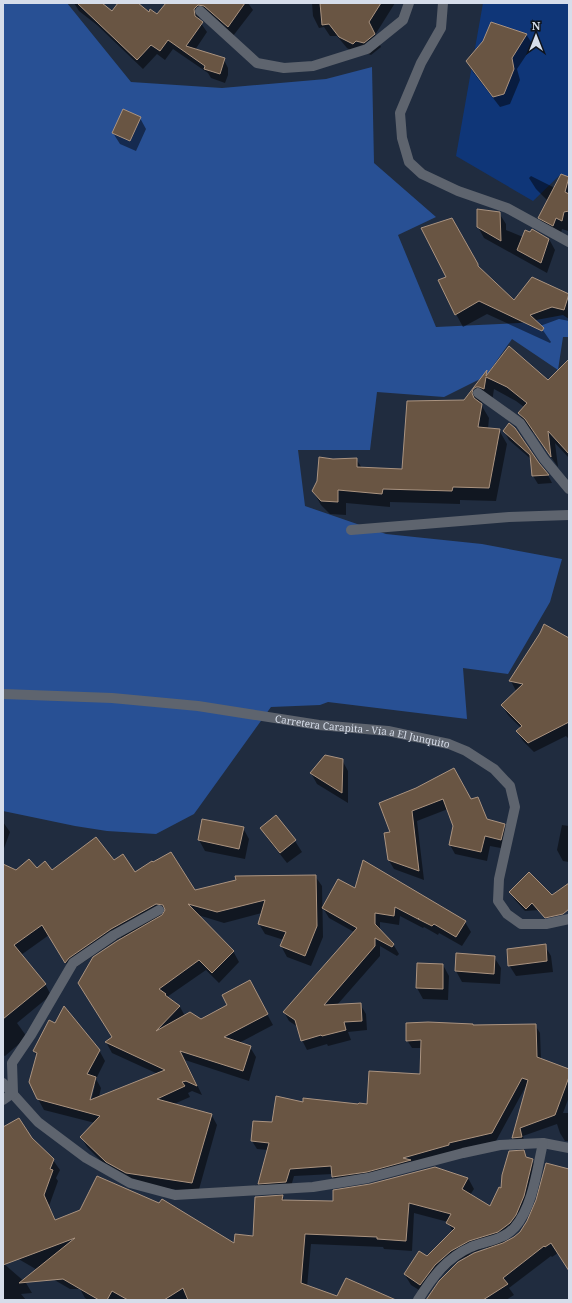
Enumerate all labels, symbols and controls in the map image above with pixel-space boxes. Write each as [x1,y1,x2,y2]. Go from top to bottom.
north arrow [516,16,556,56]
text: N [532,18,541,33]
street label: Carretera Carapita - Vía a El Junquito [274,711,452,751]

